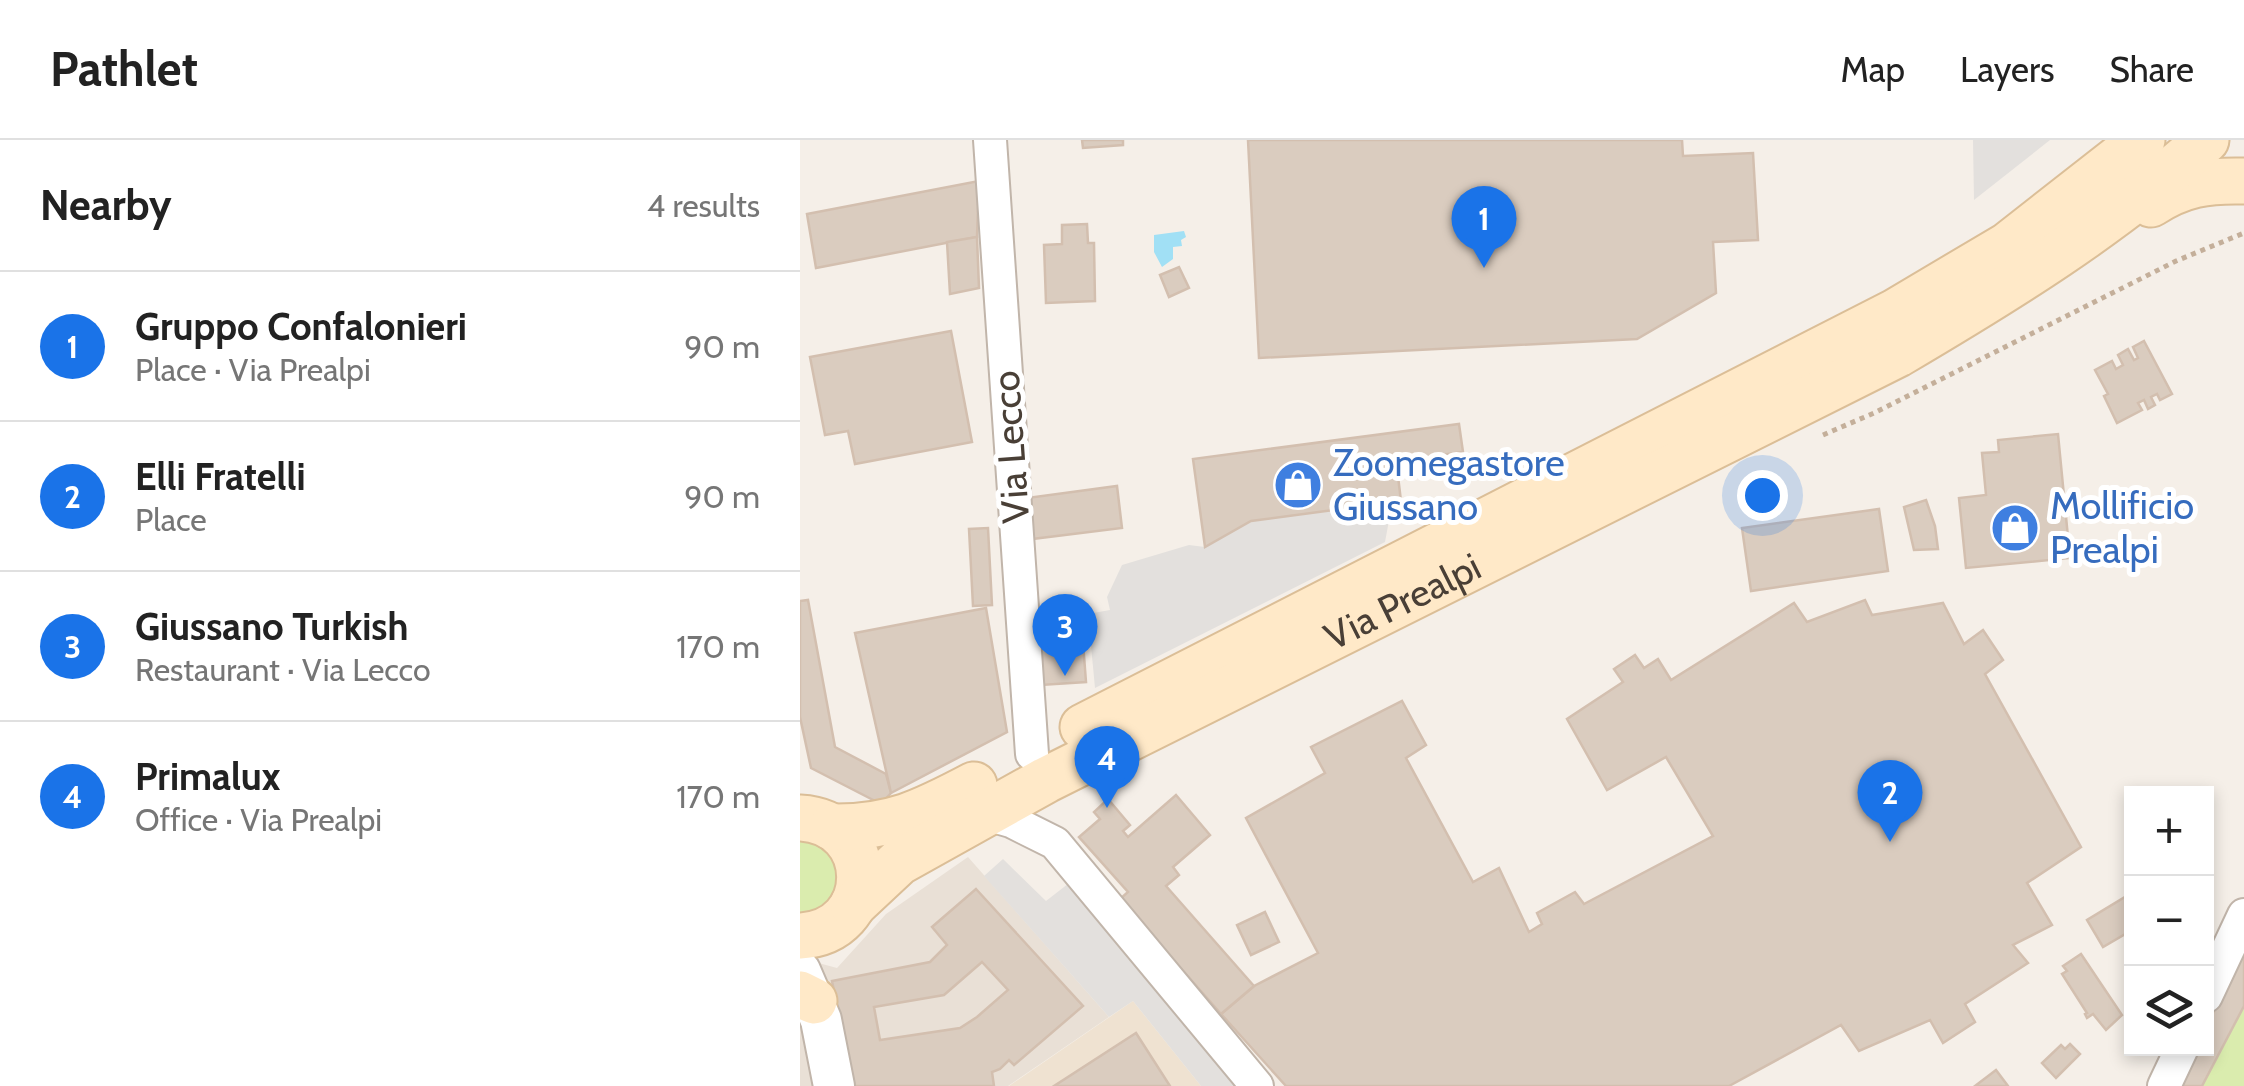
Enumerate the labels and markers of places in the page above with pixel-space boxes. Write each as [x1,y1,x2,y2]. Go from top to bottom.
pin: 1 [1452,186,1516,268]
place label: Zoomegastore Giussano [1333,439,1565,530]
shop icon: Zoomegastore Giussano [1272,459,1324,511]
place label: Mollificio Prealpi [2050,482,2194,573]
shop icon: Mollificio Prealpi [1989,502,2041,554]
pin: 3 [1032,594,1098,676]
pin: 4 [1074,726,1140,808]
pin: 2 [1858,760,1922,842]

